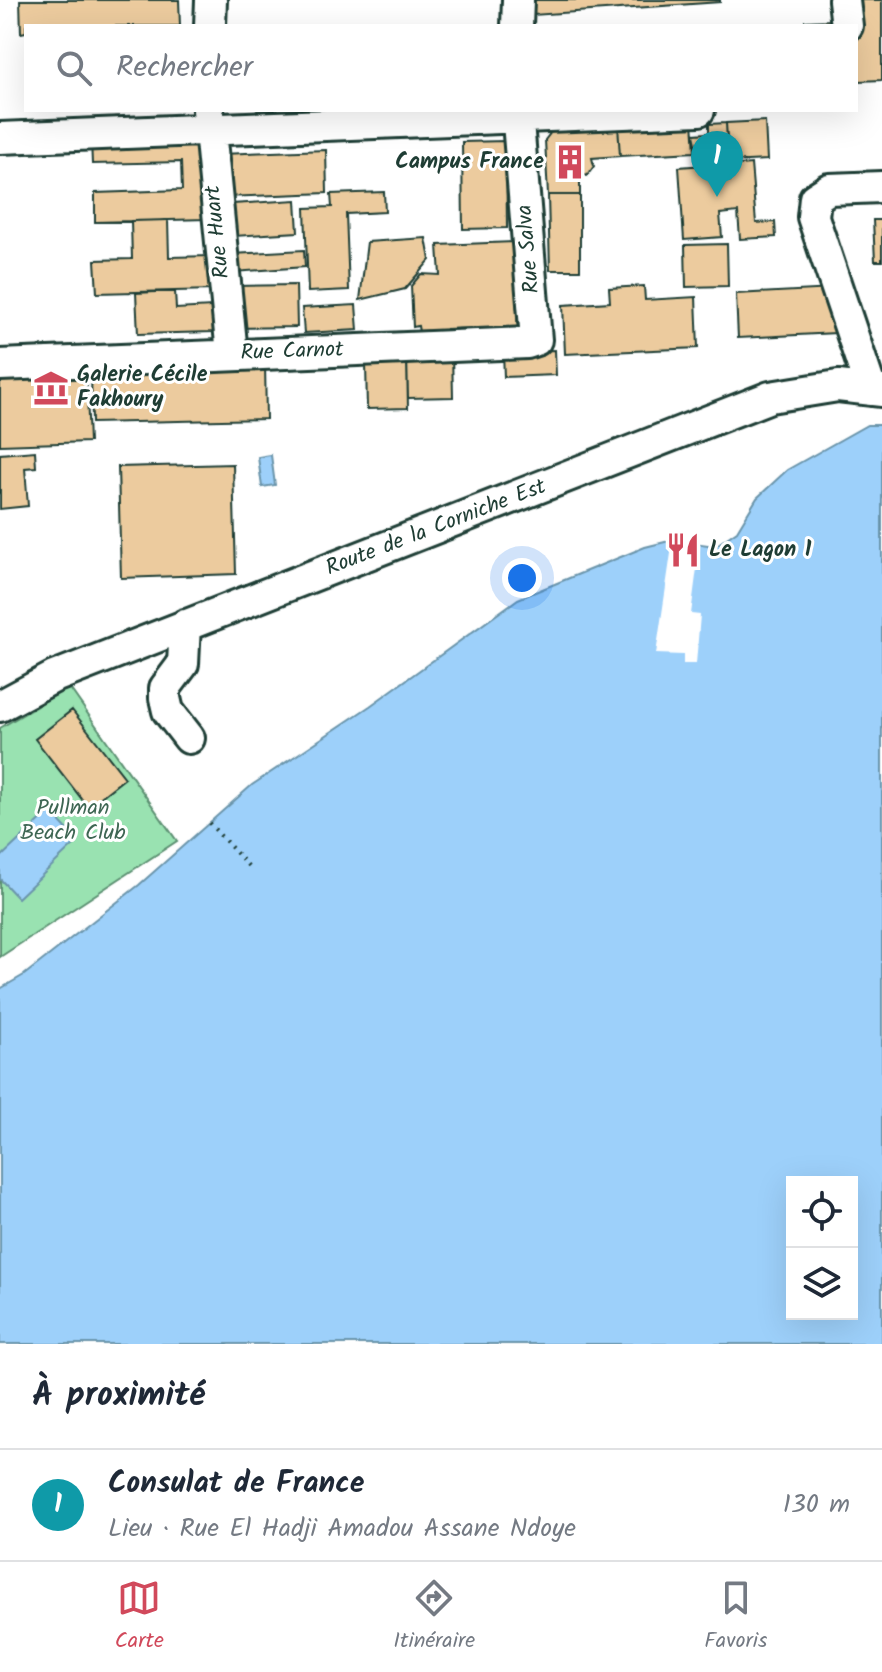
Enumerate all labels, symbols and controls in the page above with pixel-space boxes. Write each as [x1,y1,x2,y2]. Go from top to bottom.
search box [24,24,858,112]
text: Rechercher [116,44,253,92]
icon: search [52,46,96,90]
pin: 1 [691,131,743,197]
building icon: Campus France [551,143,589,181]
place label: Campus France [395,145,544,180]
street label: Rue Huart [196,183,240,280]
street label: Rue Salva [508,203,550,295]
street label: Rue Carnot [240,333,345,371]
place label: Galerie Cécile Fakhoury [77,358,208,418]
museum icon: Galerie Cécile Fakhoury [32,369,70,407]
street label: Route de la Corniche Est [321,470,552,586]
restaurant icon: Le Lagon 1 [664,531,702,569]
place label: Le Lagon 1 [709,533,812,568]
your location [502,558,542,598]
park label: Pullman Beach Club [20,791,126,851]
map controls [786,1176,858,1320]
button: locate [786,1176,858,1248]
button: layers [786,1248,858,1320]
text: À proximité [32,1369,205,1423]
text: Consulat de France [108,1460,364,1508]
text: 1 [54,1484,62,1526]
text: 130 m [783,1484,850,1526]
text: Lieu · Rue El Hadji Amadou Assane Ndoye [108,1508,576,1550]
tab: Carte [115,1576,164,1659]
tab: Itinéraire [393,1576,475,1659]
tab: Favoris [704,1576,767,1659]

